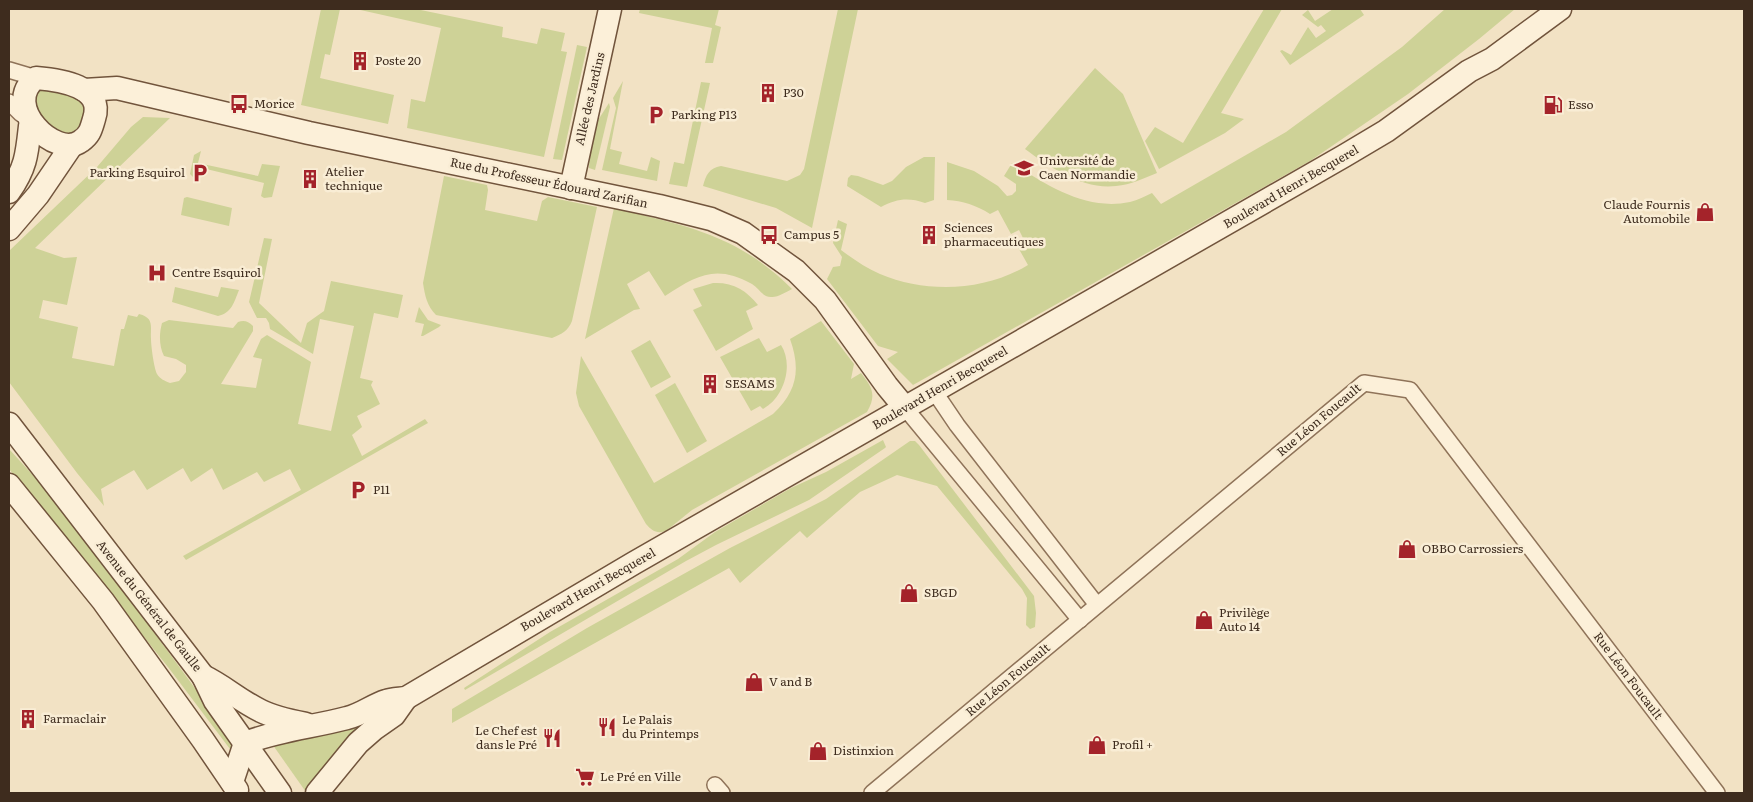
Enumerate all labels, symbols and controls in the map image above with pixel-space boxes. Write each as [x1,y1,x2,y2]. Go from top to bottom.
building icon: Poste 20 [349,50,371,72]
street label: Allée des Jardins [570,50,609,147]
place label: Poste 20 [375,51,421,69]
building icon: P30 [757,82,779,104]
place label: P30 [783,83,804,101]
bus stop icon: Morice [228,93,250,115]
place label: Morice [254,94,295,112]
fuel station icon: Esso [1542,94,1564,116]
place label: Esso [1568,95,1594,113]
parking icon: Parking P13 [645,104,667,126]
place label: Parking P13 [671,105,737,123]
street label: Boulevard Henri Becquerel [1220,140,1361,232]
place label: Université de Caen Normandie [1039,151,1136,183]
street label: Rue du Professeur Édouard Zarifian [449,152,650,212]
school or university icon: Université de Caen Normandie [1013,157,1035,179]
parking icon: Parking Esquirol [189,162,211,184]
place label: Atelier technique [325,162,383,194]
place label: Parking Esquirol [89,163,185,181]
building icon: Atelier technique [299,168,321,190]
place label: Claude Fournis Automobile [1604,195,1691,227]
shop icon: Claude Fournis Automobile [1694,201,1716,223]
place label: Sciences pharmaceutiques [944,218,1044,250]
bus stop icon: Campus 5 [758,224,780,246]
building icon: Sciences pharmaceutiques [918,224,940,246]
place label: Campus 5 [784,225,839,243]
hospital icon: Centre Esquirol [146,262,168,284]
place label: Centre Esquirol [172,263,261,281]
street label: Boulevard Henri Becquerel [869,341,1010,433]
building icon: SESAMS [699,373,721,395]
place label: SESAMS [725,374,775,392]
street label: Rue Léon Foucault [1272,378,1365,460]
parking icon: P11 [347,479,369,501]
place label: P11 [373,480,390,498]
street label: Avenue du Général de Gaulle [93,536,207,675]
shop icon: OBBO Carrossiers [1396,538,1418,560]
place label: OBBO Carrossiers [1422,539,1524,557]
street label: Boulevard Henri Becquerel [517,543,658,635]
shop icon: SBGD [898,582,920,604]
place label: SBGD [924,583,957,601]
place label: Privilège Auto 14 [1219,603,1269,635]
shop icon: Privilège Auto 14 [1193,609,1215,631]
street label: Rue Léon Foucault [1590,628,1668,723]
street label: Rue Léon Foucault [961,638,1054,720]
shop icon: V and B [743,671,765,693]
place label: V and B [769,672,812,690]
building icon: Farmaclair [17,708,39,730]
place label: Farmaclair [43,709,106,727]
place label: Le Palais du Printemps [622,710,699,742]
restaurant icon: Le Palais du Printemps [596,716,618,738]
place label: Le Chef est dans le Pré [475,721,537,753]
restaurant icon: Le Chef est dans le Pré [541,727,563,749]
shop icon: Profil + [1086,734,1108,756]
place label: Profil + [1112,735,1153,753]
shop icon: Distinxion [807,740,829,762]
place label: Distinxion [833,741,894,759]
supermarket icon: Le Pré en Ville [574,766,596,788]
place label: Le Pré en Ville [600,767,681,785]

